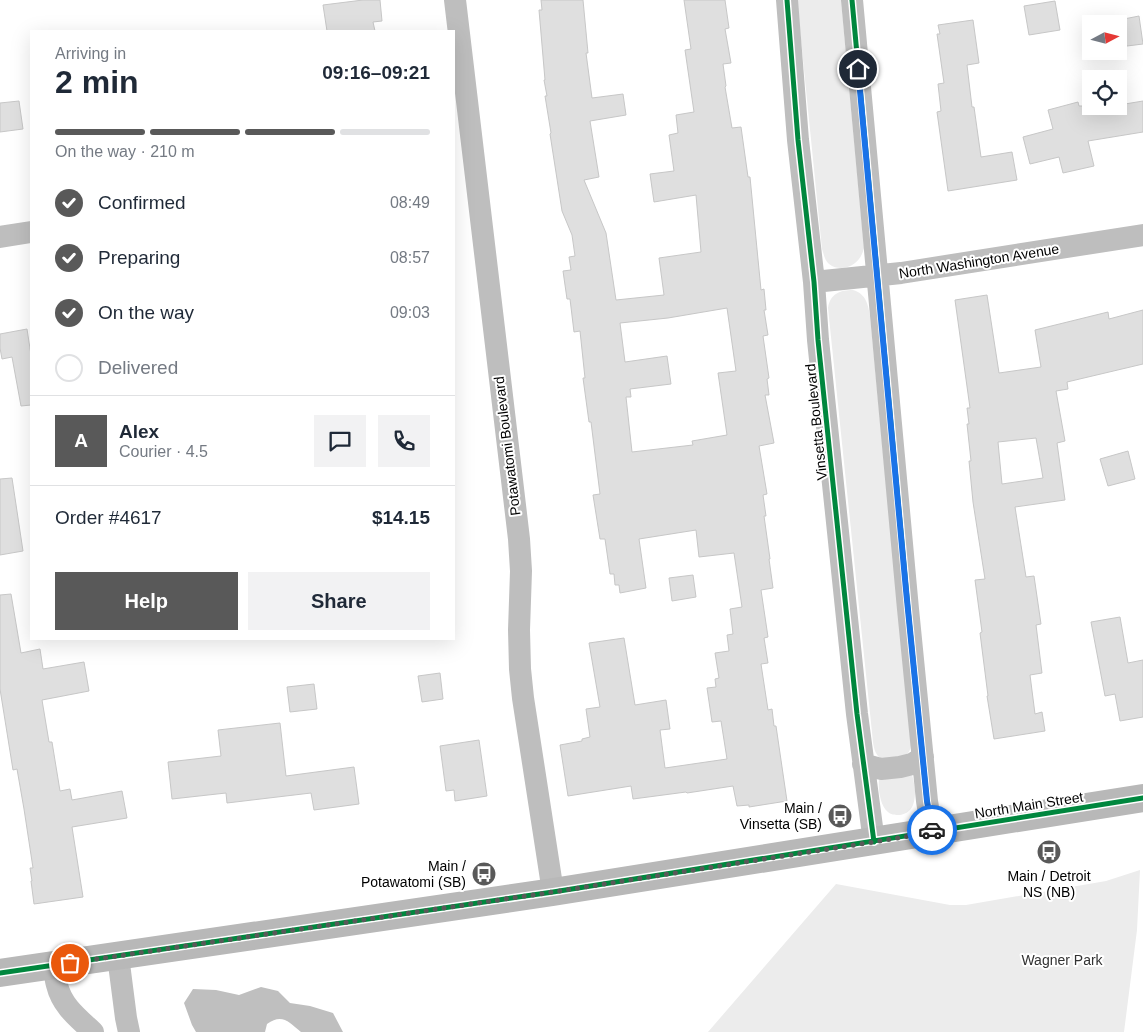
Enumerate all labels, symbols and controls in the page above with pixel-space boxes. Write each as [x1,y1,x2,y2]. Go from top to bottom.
north arrow [1082,15,1128,60]
map controls [1082,15,1127,115]
text: Arriving in [55,45,126,62]
pin [837,48,879,90]
icon: home [844,55,872,83]
text: 09:16–09:21 [322,62,430,83]
text: 2 min [55,64,139,100]
button: locate [1082,70,1127,115]
text: On the way · 210 m [55,143,195,160]
icon: check [55,189,83,217]
text: Confirmed [98,192,186,213]
text: 08:49 [390,194,430,211]
street label: North Washington Avenue [898,240,1060,282]
icon: check [55,244,83,272]
text: Preparing [98,247,180,268]
text: 08:57 [390,249,430,266]
icon: check [55,299,83,327]
text: On the way [98,302,194,323]
text: 09:03 [390,304,430,321]
text: Delivered [98,357,178,378]
street label: Vinsetta Boulevard [802,363,830,481]
street label: Potawatomi Boulevard [491,376,523,516]
button: chat [314,415,366,467]
button: phone [378,415,430,467]
text: Alex [119,421,159,442]
text: A [74,430,88,451]
text: Courier · 4.5 [119,443,208,460]
text: Order #4617 [55,507,162,528]
text: $14.15 [372,507,430,528]
button: Help [55,572,238,630]
button: Share [248,572,430,630]
street label: North Main Street [974,789,1085,821]
place label: Main / Vinsetta (SB) [740,800,822,832]
bus stop icon: Main / Vinsetta (SB) [827,803,853,829]
courier [907,805,957,855]
icon: car [918,816,946,844]
bus stop icon: Main / Detroit NS (NB) [1036,839,1062,865]
place label: Main / Potawatomi (SB) [361,858,466,890]
bus stop icon: Main / Potawatomi (SB) [471,861,497,887]
place label: Main / Detroit NS (NB) [1007,868,1091,900]
pin [49,942,91,984]
icon: bag [56,949,84,977]
park label: Wagner Park [1021,952,1104,968]

